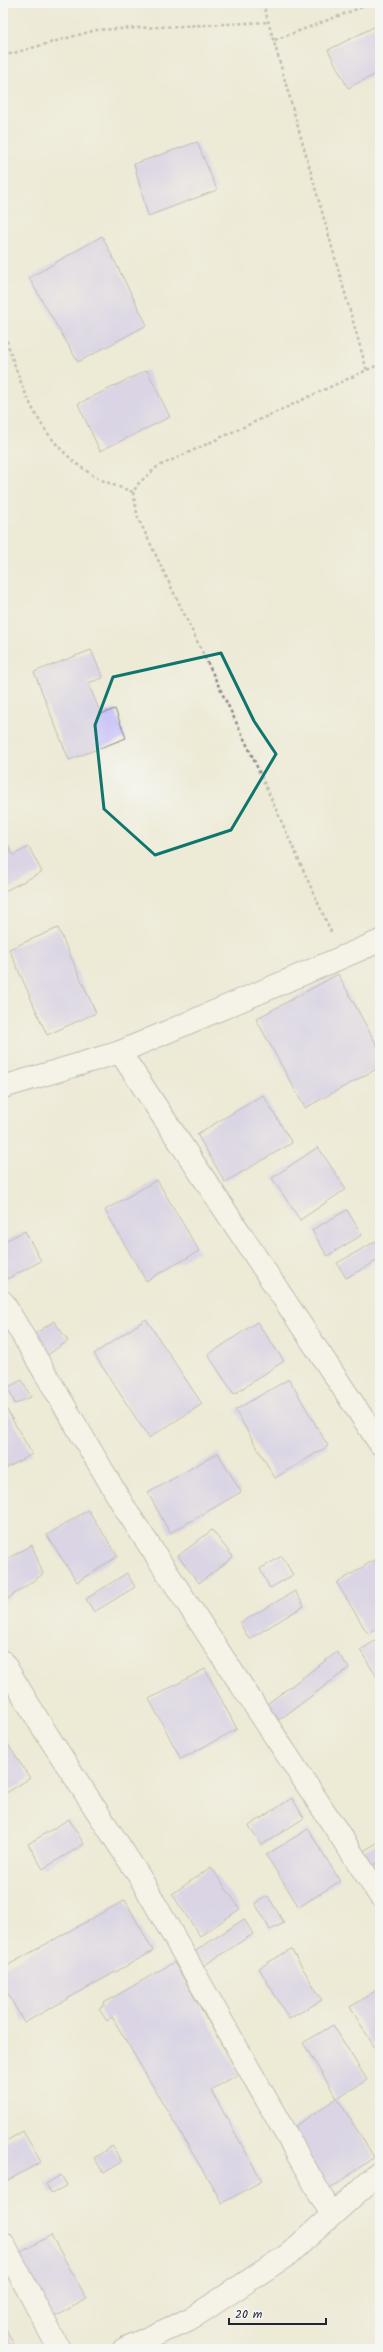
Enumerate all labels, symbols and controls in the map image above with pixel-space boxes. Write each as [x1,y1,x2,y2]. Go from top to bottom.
scale bar [229,2300,326,2326]
text: 20 m [235,2305,263,2324]

